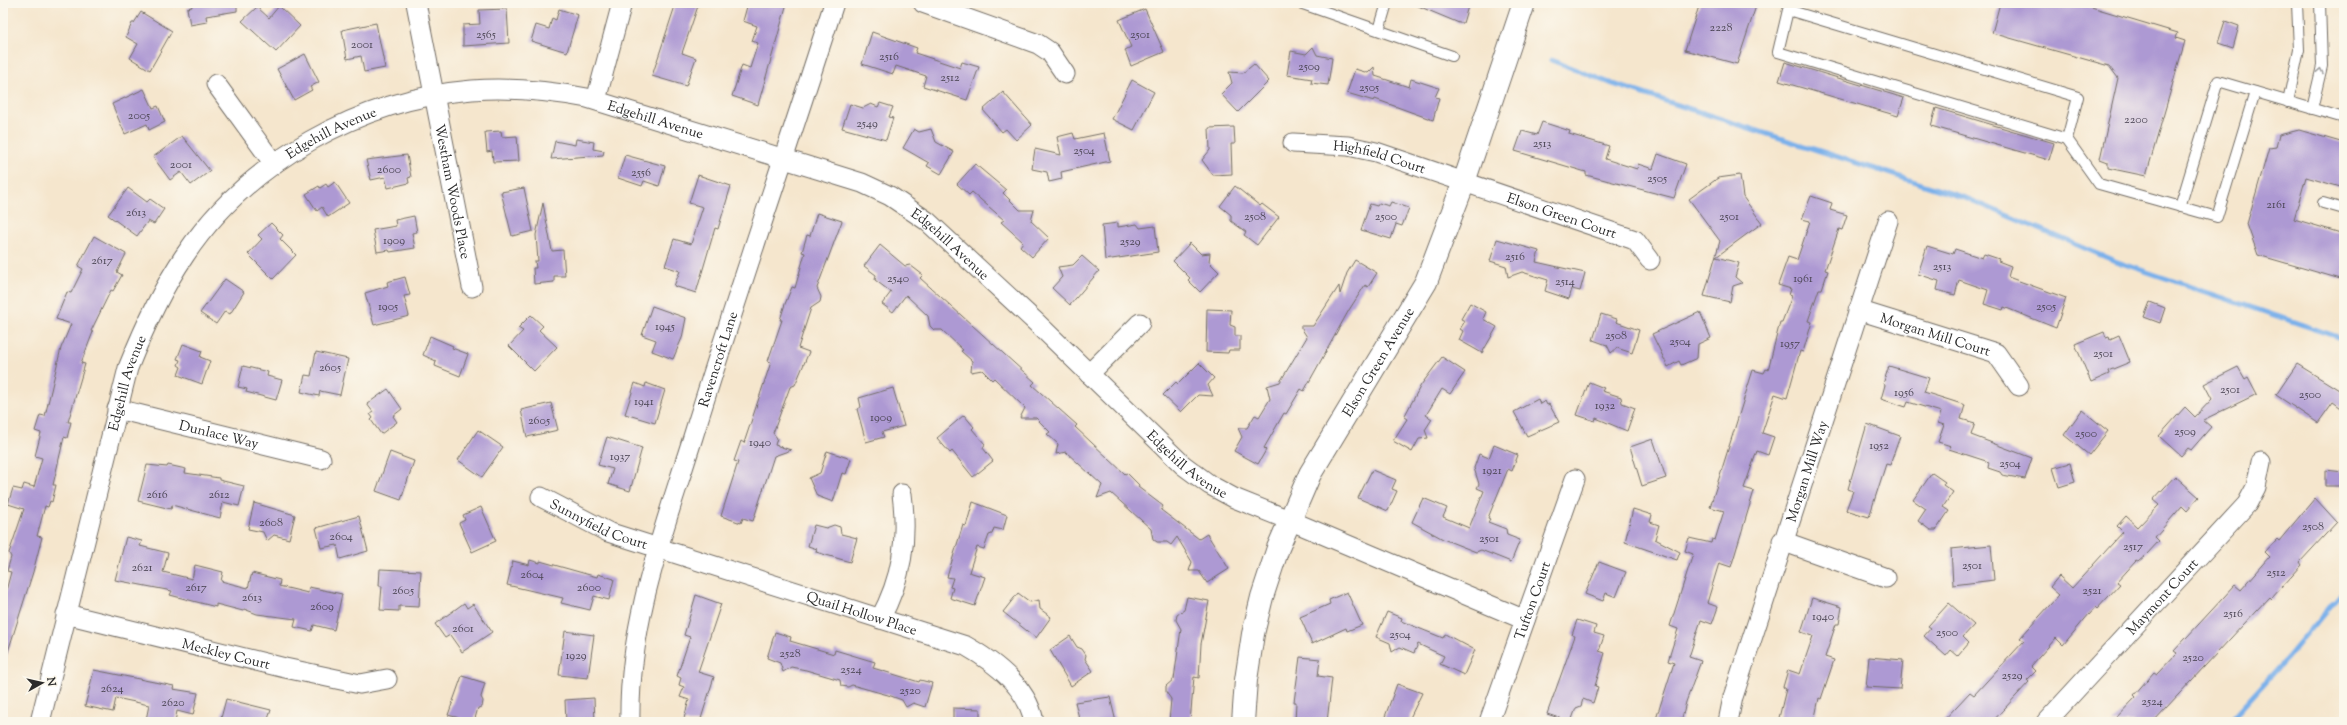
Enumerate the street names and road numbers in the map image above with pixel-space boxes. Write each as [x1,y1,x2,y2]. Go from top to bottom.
street label: Edgehill Avenue [605,97,706,145]
street label: Edgehill Avenue [283,103,380,165]
street label: Westham Woods Place [428,123,474,261]
street label: Highfield Court [1333,137,1428,180]
street label: Elson Green Court [1504,189,1619,245]
street label: Edgehill Avenue [906,205,993,286]
street label: Elson Green Avenue [1339,304,1420,421]
street label: Ravencroft Lane [695,309,744,410]
street label: Morgan Mill Court [1877,309,1993,363]
street label: Edgehill Avenue [105,333,152,433]
street label: Dunlace Way [177,417,260,455]
street label: Morgan Mill Way [1783,418,1834,525]
street label: Edgehill Avenue [1141,427,1231,505]
street label: Sunnyfield Court [546,495,650,556]
street label: Maymont Court [2123,555,2204,640]
street label: Tufton Court [1511,559,1557,643]
street label: Quail Hollow Place [803,588,919,642]
street label: Meckley Court [180,635,272,676]

